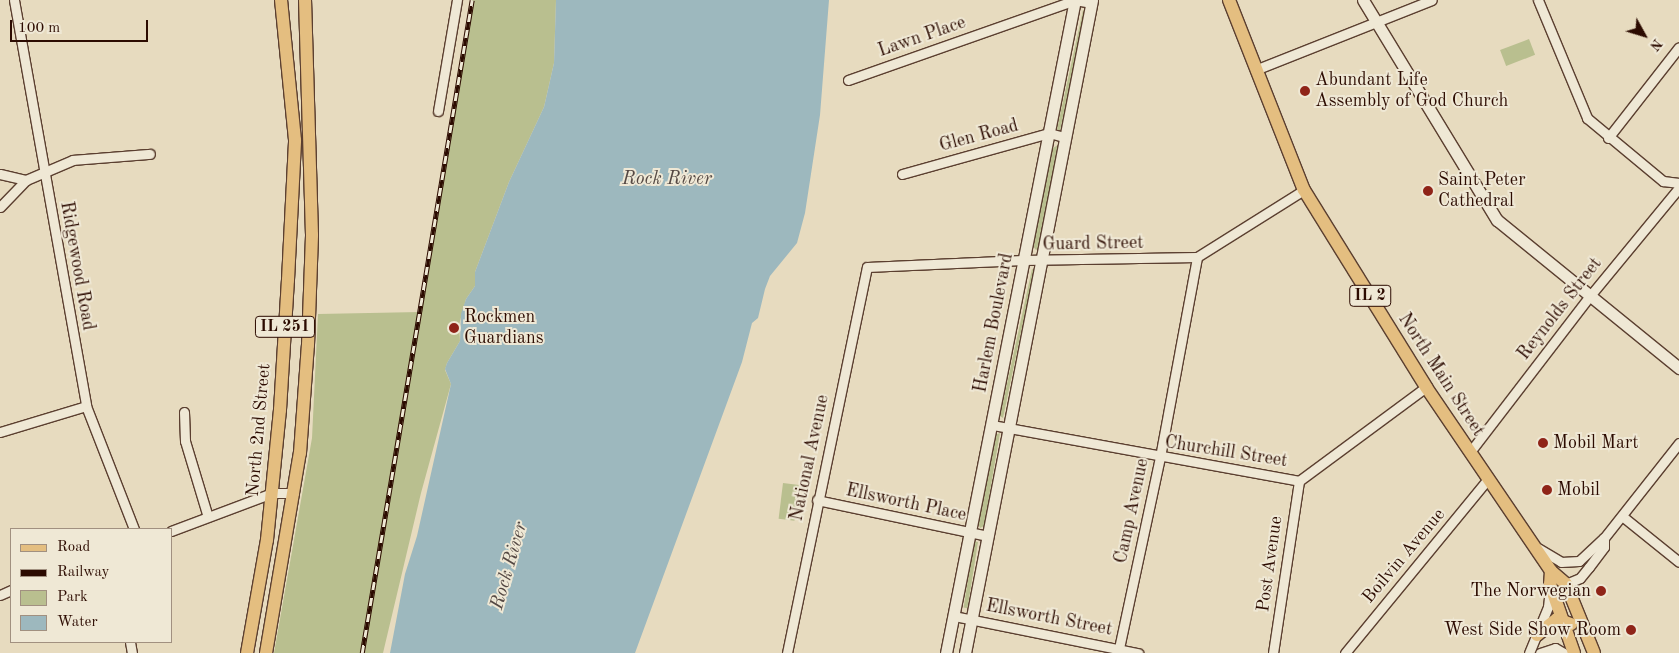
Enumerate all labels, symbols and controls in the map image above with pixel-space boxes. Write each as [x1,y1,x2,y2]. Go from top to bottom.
scale bar [12,10,150,42]
north arrow [1619,10,1669,60]
street label: Lawn Place [875,12,969,62]
text: 100 m [18,21,60,36]
text: N [1647,36,1664,53]
place label: Abundant Life Assembly of God Church [1315,70,1508,112]
marker: Abundant Life Assembly of God Church [1299,85,1311,97]
street label: Glen Road [937,115,1021,157]
water label: Rock River [622,169,712,191]
place label: Saint Peter Cathedral [1438,170,1526,212]
marker: Saint Peter Cathedral [1422,185,1434,197]
street label: Ridgewood Road [55,200,99,332]
street label: Guard Street [1042,232,1144,256]
street label: Harlem Boulevard [970,251,1018,395]
street label: Reynolds Street [1513,253,1607,365]
road number: IL 2 [1349,282,1391,310]
place label: Rockmen Guardians [464,307,544,350]
street label: North Main Street [1393,309,1489,441]
road number: IL 251 [254,314,316,341]
marker: Rockmen Guardians [448,322,460,334]
street label: North 2nd Street [242,363,276,497]
street label: National Avenue [786,393,834,523]
street label: Churchill Street [1163,432,1289,472]
place label: Mobil Mart [1553,432,1639,454]
marker: Mobil Mart [1537,437,1549,449]
street label: Camp Avenue [1110,457,1154,565]
place label: Mobil [1557,479,1600,501]
street label: Ellsworth Place [844,480,968,526]
marker: Mobil [1541,484,1553,496]
street label: Boilvin Avenue [1358,504,1450,608]
street label: Post Avenue [1253,515,1287,613]
water label: Rock River [487,520,533,612]
legend [10,528,172,643]
text: Road [57,540,90,555]
text: Railway [57,565,110,580]
place label: The Norwegian [1470,580,1591,602]
marker: The Norwegian [1595,585,1607,597]
text: Park [57,590,88,605]
street label: Ellsworth Street [984,595,1114,641]
text: Water [57,615,98,630]
place label: West Side Show Room [1444,619,1621,641]
marker: West Side Show Room [1625,624,1637,636]

